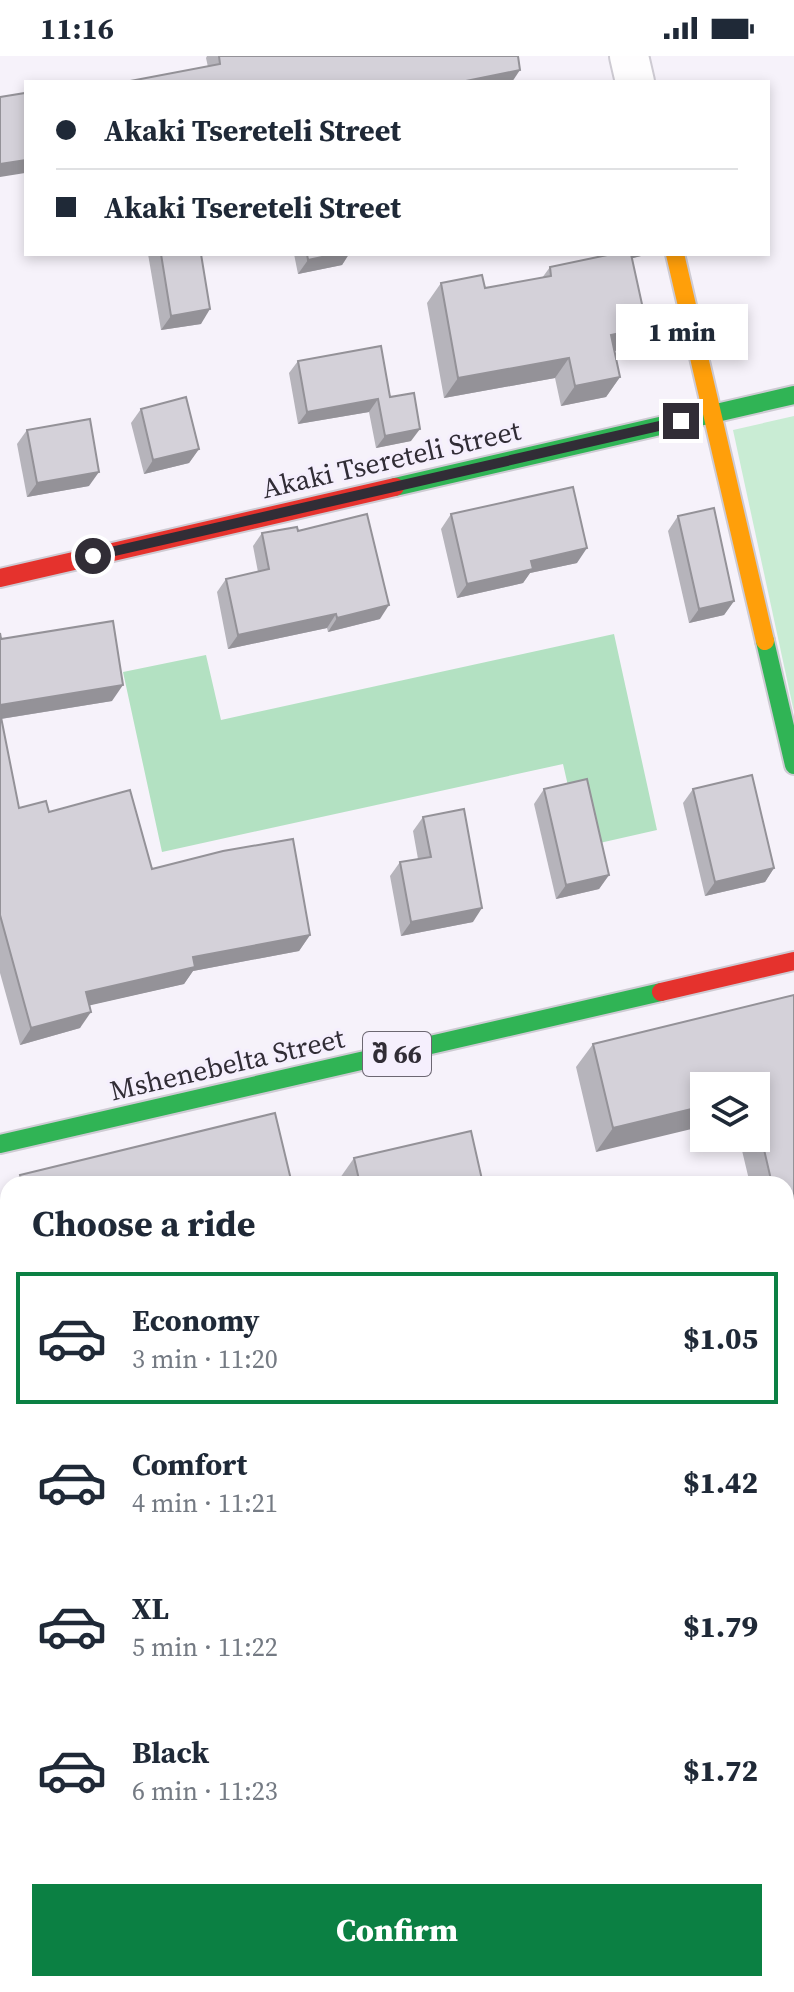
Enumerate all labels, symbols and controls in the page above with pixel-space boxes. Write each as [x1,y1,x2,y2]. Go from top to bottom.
text: 11:16 [40,8,114,49]
text: Akaki Tsereteli Street [104,110,401,151]
text: Akaki Tsereteli Street [104,187,401,228]
callout: 1 min [615,305,747,361]
text: 1 min [648,314,716,350]
route end [663,403,699,439]
street label: Akaki Tsereteli Street [258,411,525,507]
route start [75,538,111,574]
street label: Mshenebelta Street [106,1018,349,1109]
road number: შ 66 [363,1032,431,1076]
map controls [690,1072,770,1152]
button: layers [690,1072,770,1152]
text: Choose a ride [32,1199,255,1248]
text: Economy [132,1300,260,1341]
icon: car [36,1302,108,1374]
text: $1.05 [683,1318,758,1359]
text: 3 min · 11:20 [132,1341,278,1377]
text: Comfort [132,1444,247,1485]
icon: car [36,1446,108,1518]
text: $1.42 [683,1462,758,1503]
text: 4 min · 11:21 [132,1485,278,1521]
text: XL [132,1588,169,1629]
icon: car [36,1590,108,1662]
text: $1.79 [683,1606,758,1647]
text: 5 min · 11:22 [132,1629,278,1665]
text: Black [132,1732,209,1773]
icon: car [36,1734,108,1806]
text: $1.72 [683,1750,758,1791]
text: 6 min · 11:23 [132,1773,278,1809]
button: Confirm [32,1884,762,1976]

